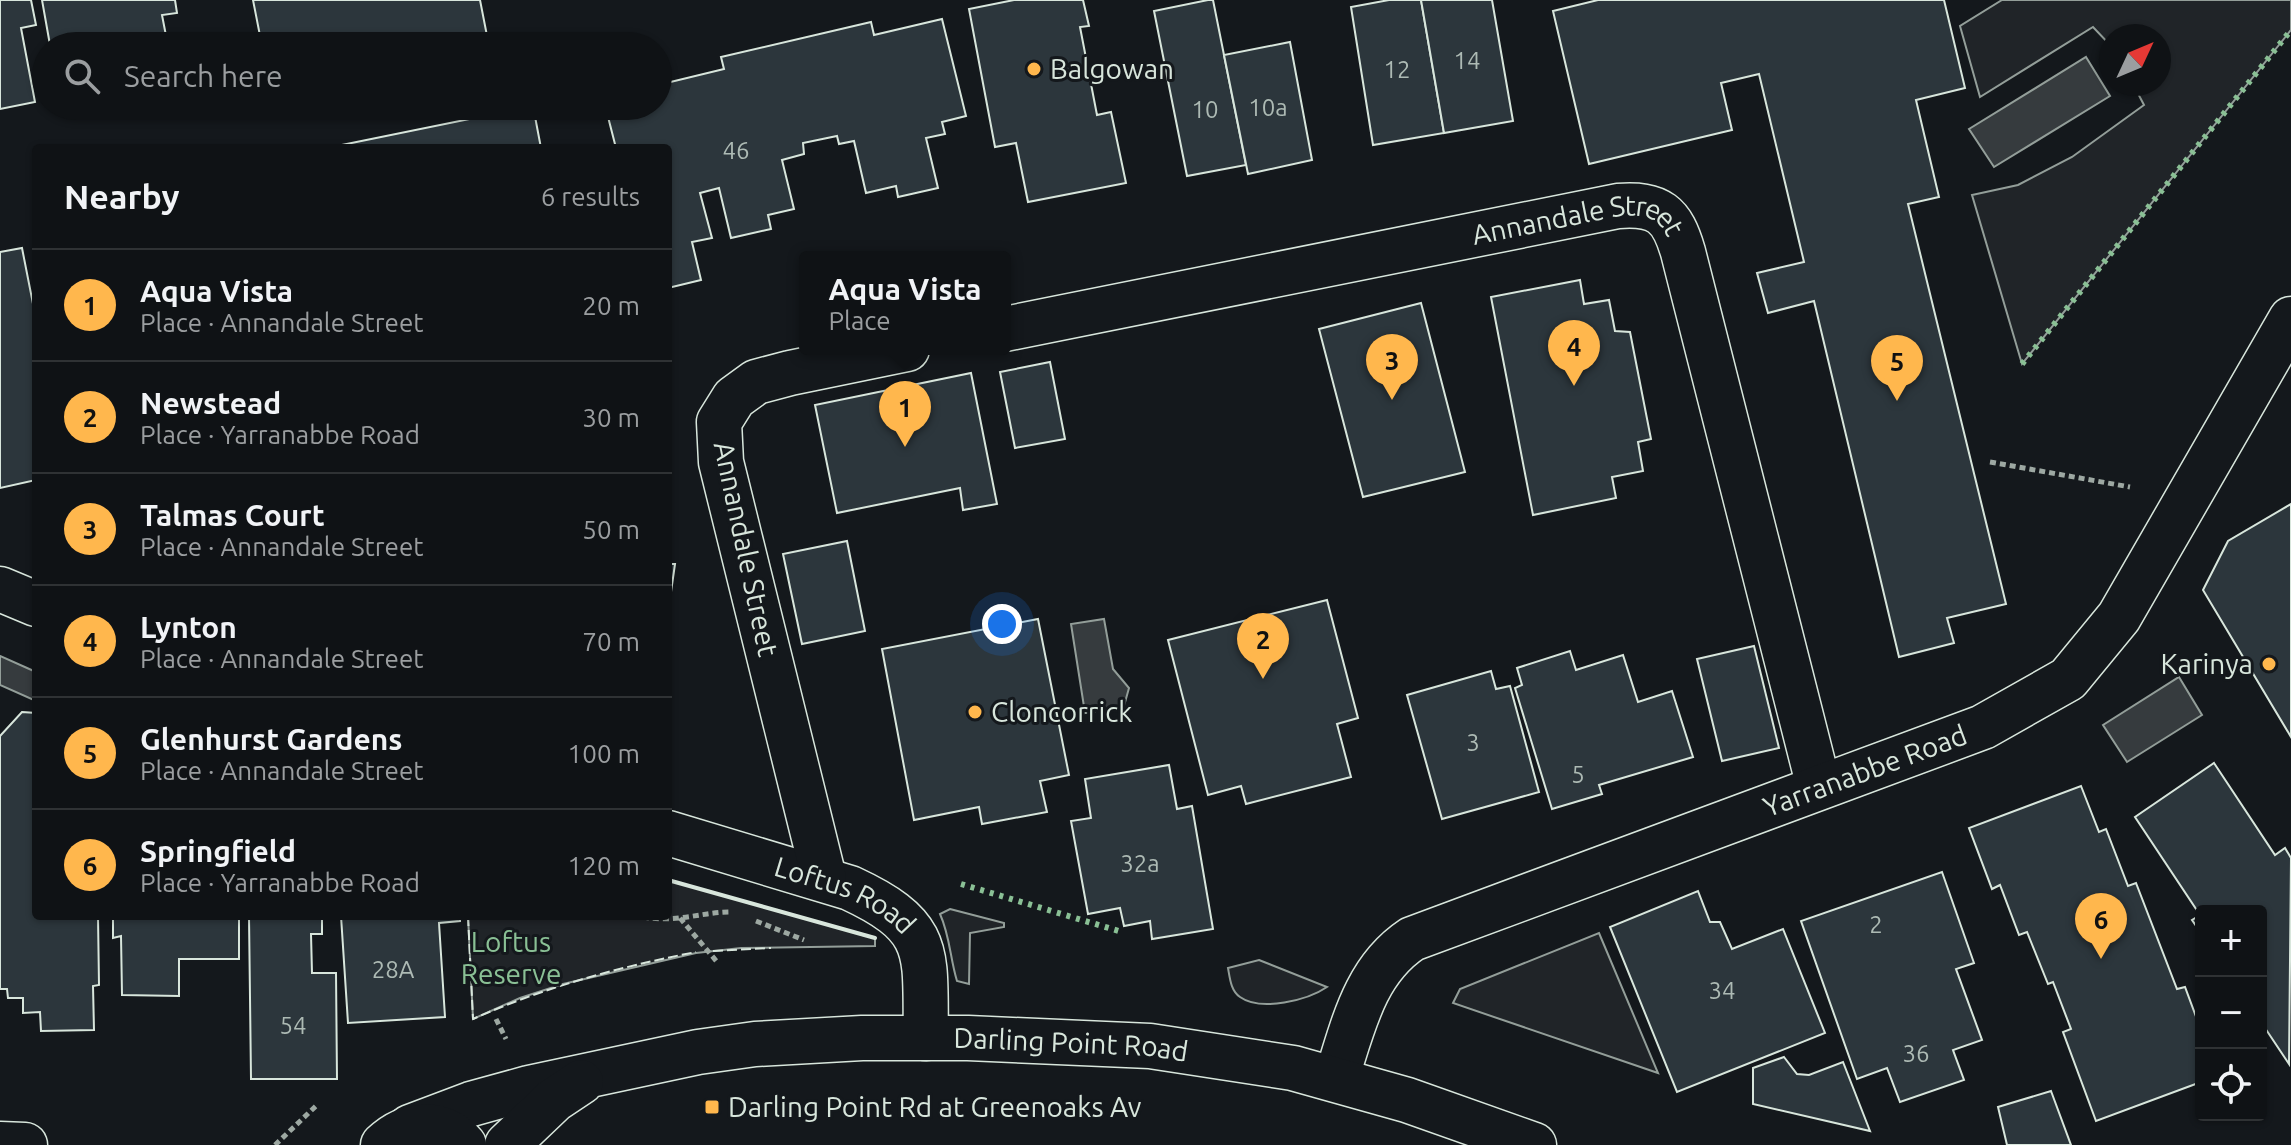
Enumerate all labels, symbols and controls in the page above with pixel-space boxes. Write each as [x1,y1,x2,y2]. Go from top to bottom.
north arrow [2099,24,2171,96]
search box [32,32,672,120]
house number: 14 [1453,47,1481,74]
place label: Balgowan [1050,53,1174,84]
icon: search [60,54,104,98]
house number: 12 [1383,56,1411,83]
text: Search here [124,59,283,93]
marker: Balgowan [1025,60,1043,78]
house number: 10a [1248,94,1288,121]
house number: 10 [1191,96,1219,123]
house number: 46 [722,137,750,164]
text: Nearby [64,177,179,215]
text: 6 results [541,182,640,211]
street label: Annandale Street [1469,189,1691,250]
popup [799,251,1011,355]
text: Aqua Vista [829,272,982,306]
text: Aqua Vista [140,274,293,308]
text: 1 [83,291,97,320]
text: 20 m [582,291,640,320]
text: Place [829,306,891,335]
text: Place · Annandale Street [140,308,424,337]
pin: 4 [1548,320,1600,386]
pin: 3 [1366,334,1418,400]
pin: 5 [1871,335,1923,401]
pin: 1 [879,381,931,447]
text: Newstead [140,386,281,420]
text: 2 [83,403,97,432]
text: 30 m [582,403,640,432]
text: Place · Yarranabbe Road [140,420,420,449]
street label: Annandale Street [709,439,784,659]
text: Talmas Court [140,498,325,532]
text: 3 [83,515,97,544]
text: 50 m [582,515,640,544]
text: Place · Annandale Street [140,532,424,561]
your location [982,604,1022,644]
text: Lynton [140,610,237,644]
pin: 2 [1237,613,1289,679]
text: 4 [83,627,97,656]
text: 70 m [582,627,640,656]
text: Place · Annandale Street [140,644,424,673]
place label: Karinya [2161,648,2253,679]
marker: Karinya [2260,655,2278,673]
place label: Cloncorrick [991,696,1132,727]
marker: Cloncorrick [966,703,984,721]
street label: Yarranabbe Road [1759,718,1971,822]
text: Glenhurst Gardens [140,722,402,756]
house number: 3 [1466,729,1480,756]
text: 5 [83,739,97,768]
text: 100 m [568,739,640,768]
text: Place · Annandale Street [140,756,424,785]
house number: 5 [1571,761,1585,788]
text: Springfield [140,834,296,868]
street label: Loftus Road [771,850,922,939]
house number: 32a [1120,850,1160,877]
text: 6 [83,851,97,880]
text: 120 m [568,851,640,880]
text: Place · Yarranabbe Road [140,868,420,897]
pin: 6 [2075,893,2127,959]
map controls [2195,905,2267,1121]
button: + [2195,905,2267,977]
house number: 2 [1869,911,1883,938]
park label: Loftus Reserve [461,926,561,989]
house number: 28A [372,956,415,983]
house number: 34 [1708,977,1736,1004]
button: − [2195,977,2267,1049]
house number: 54 [279,1012,307,1039]
street label: Darling Point Road [954,1022,1191,1067]
house number: 36 [1902,1040,1930,1067]
button: locate [2195,1049,2267,1121]
place label: Darling Point Rd at Greenoaks Av [728,1091,1142,1122]
marker: Darling Point Rd at Greenoaks Av [703,1098,721,1116]

